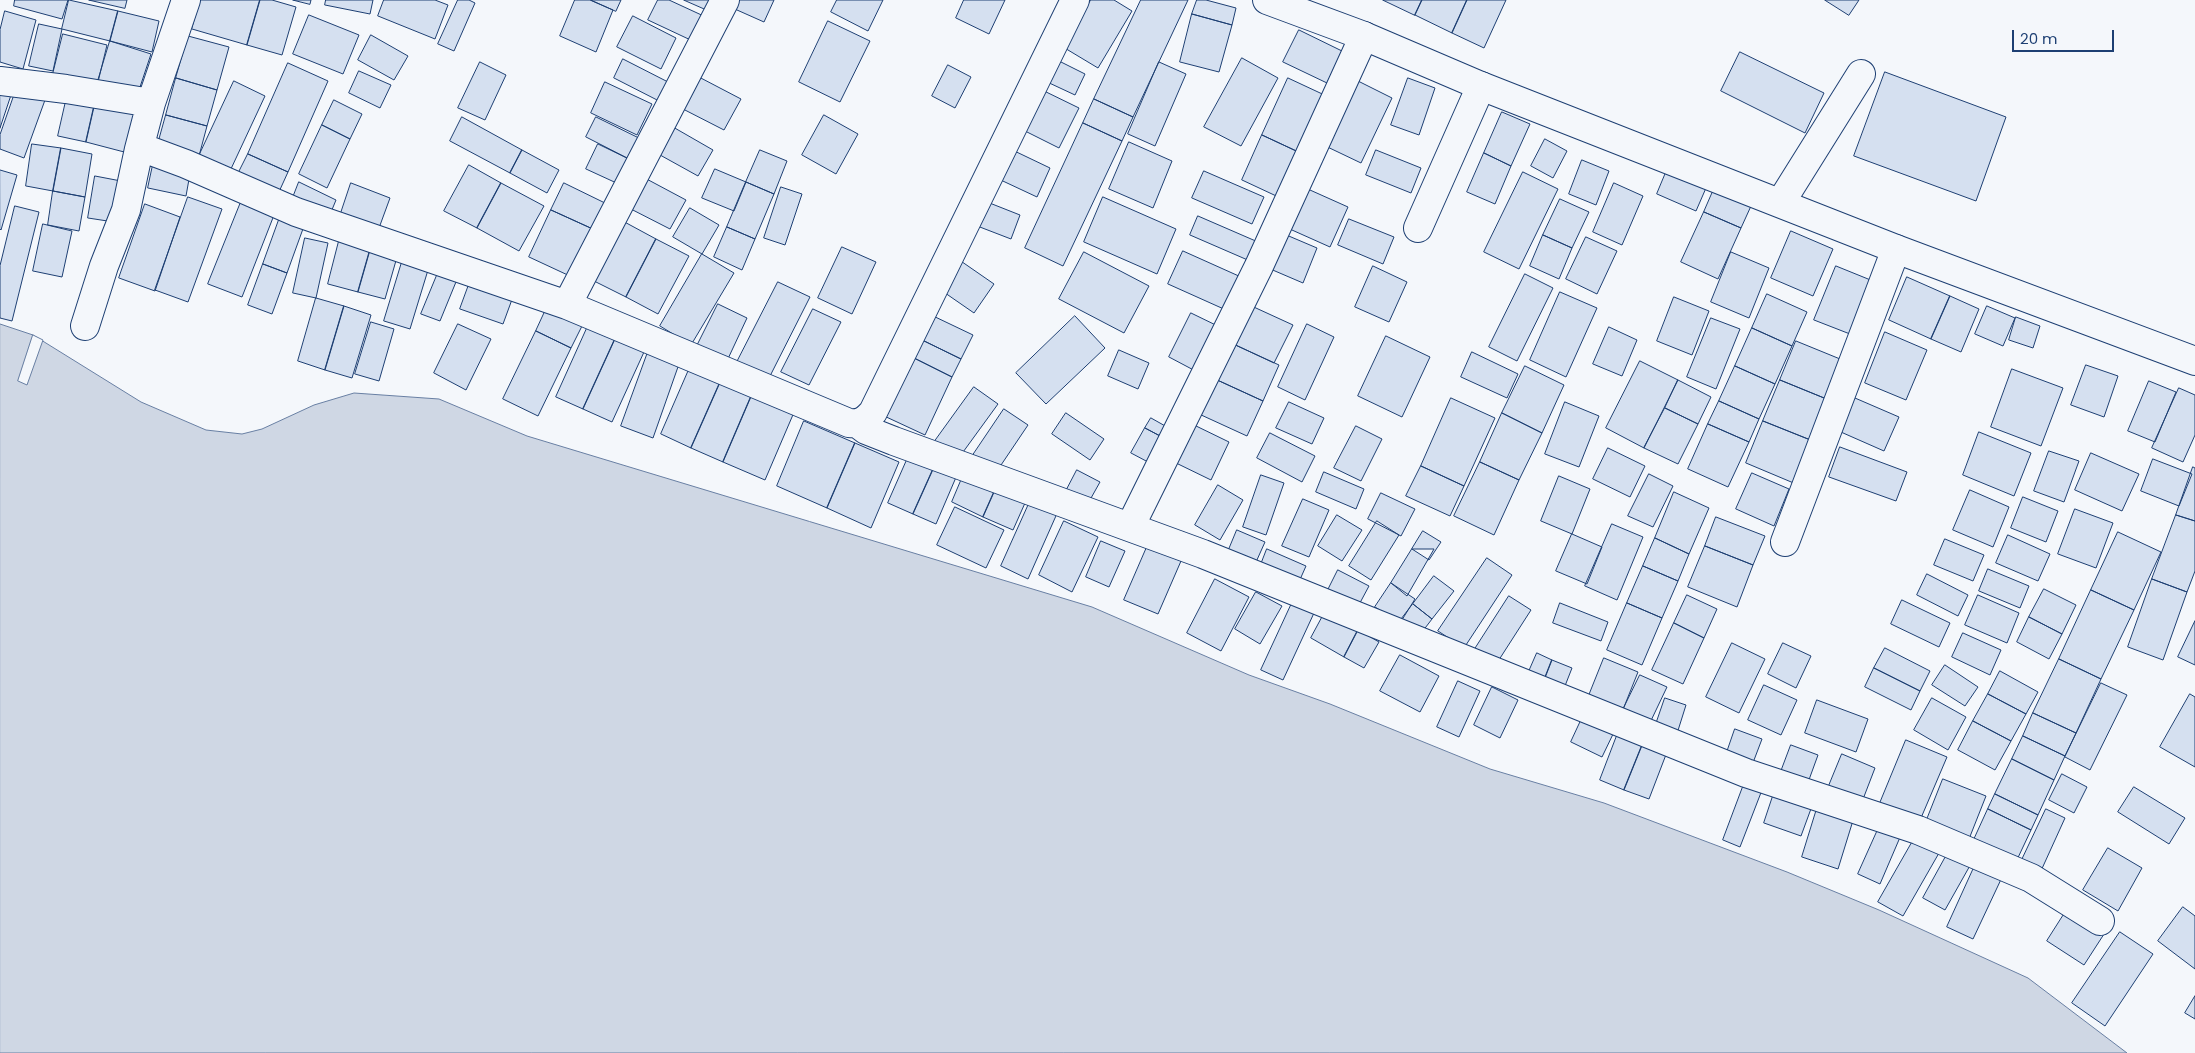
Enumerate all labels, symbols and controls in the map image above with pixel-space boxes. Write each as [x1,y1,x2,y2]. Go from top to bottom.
scale bar [2015,20,2118,52]
text: 20 m [2020,28,2058,49]

